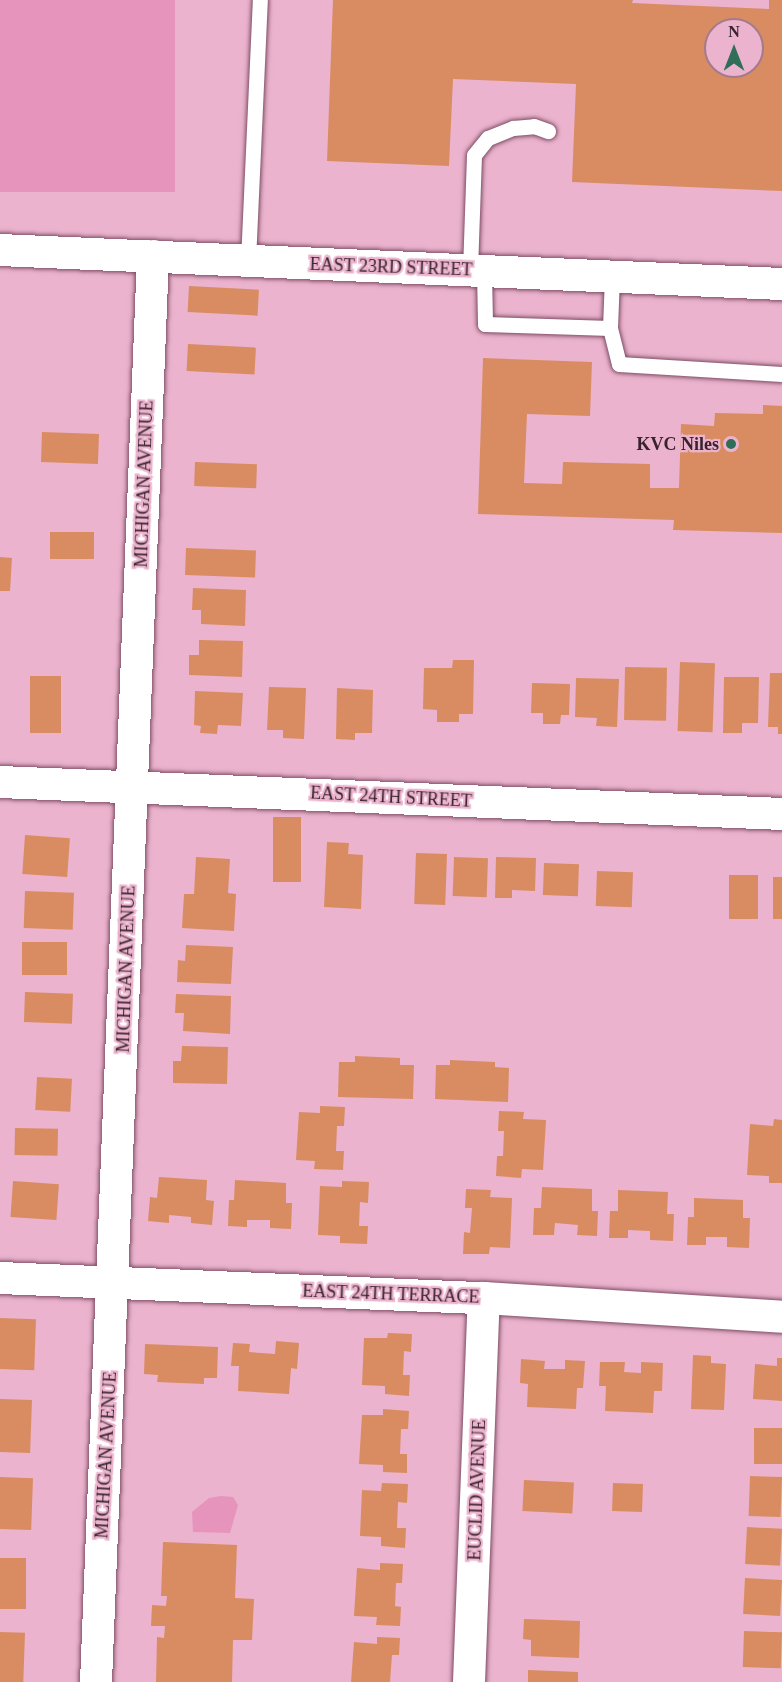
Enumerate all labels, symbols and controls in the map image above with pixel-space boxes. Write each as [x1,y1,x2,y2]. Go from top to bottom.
north arrow [704,18,764,78]
text: N [728,23,740,40]
street label: EAST 23RD STREET [309,253,473,281]
street label: MICHIGAN AVENUE [130,400,158,568]
place label: KVC Niles [637,433,719,455]
marker: KVC Niles [724,437,738,451]
street label: EAST 24TH STREET [310,782,472,812]
street label: MICHIGAN AVENUE [112,885,140,1053]
street label: EAST 24TH TERRACE [302,1280,480,1308]
street label: MICHIGAN AVENUE [91,1370,121,1540]
street label: EUCLID AVENUE [464,1419,490,1561]

